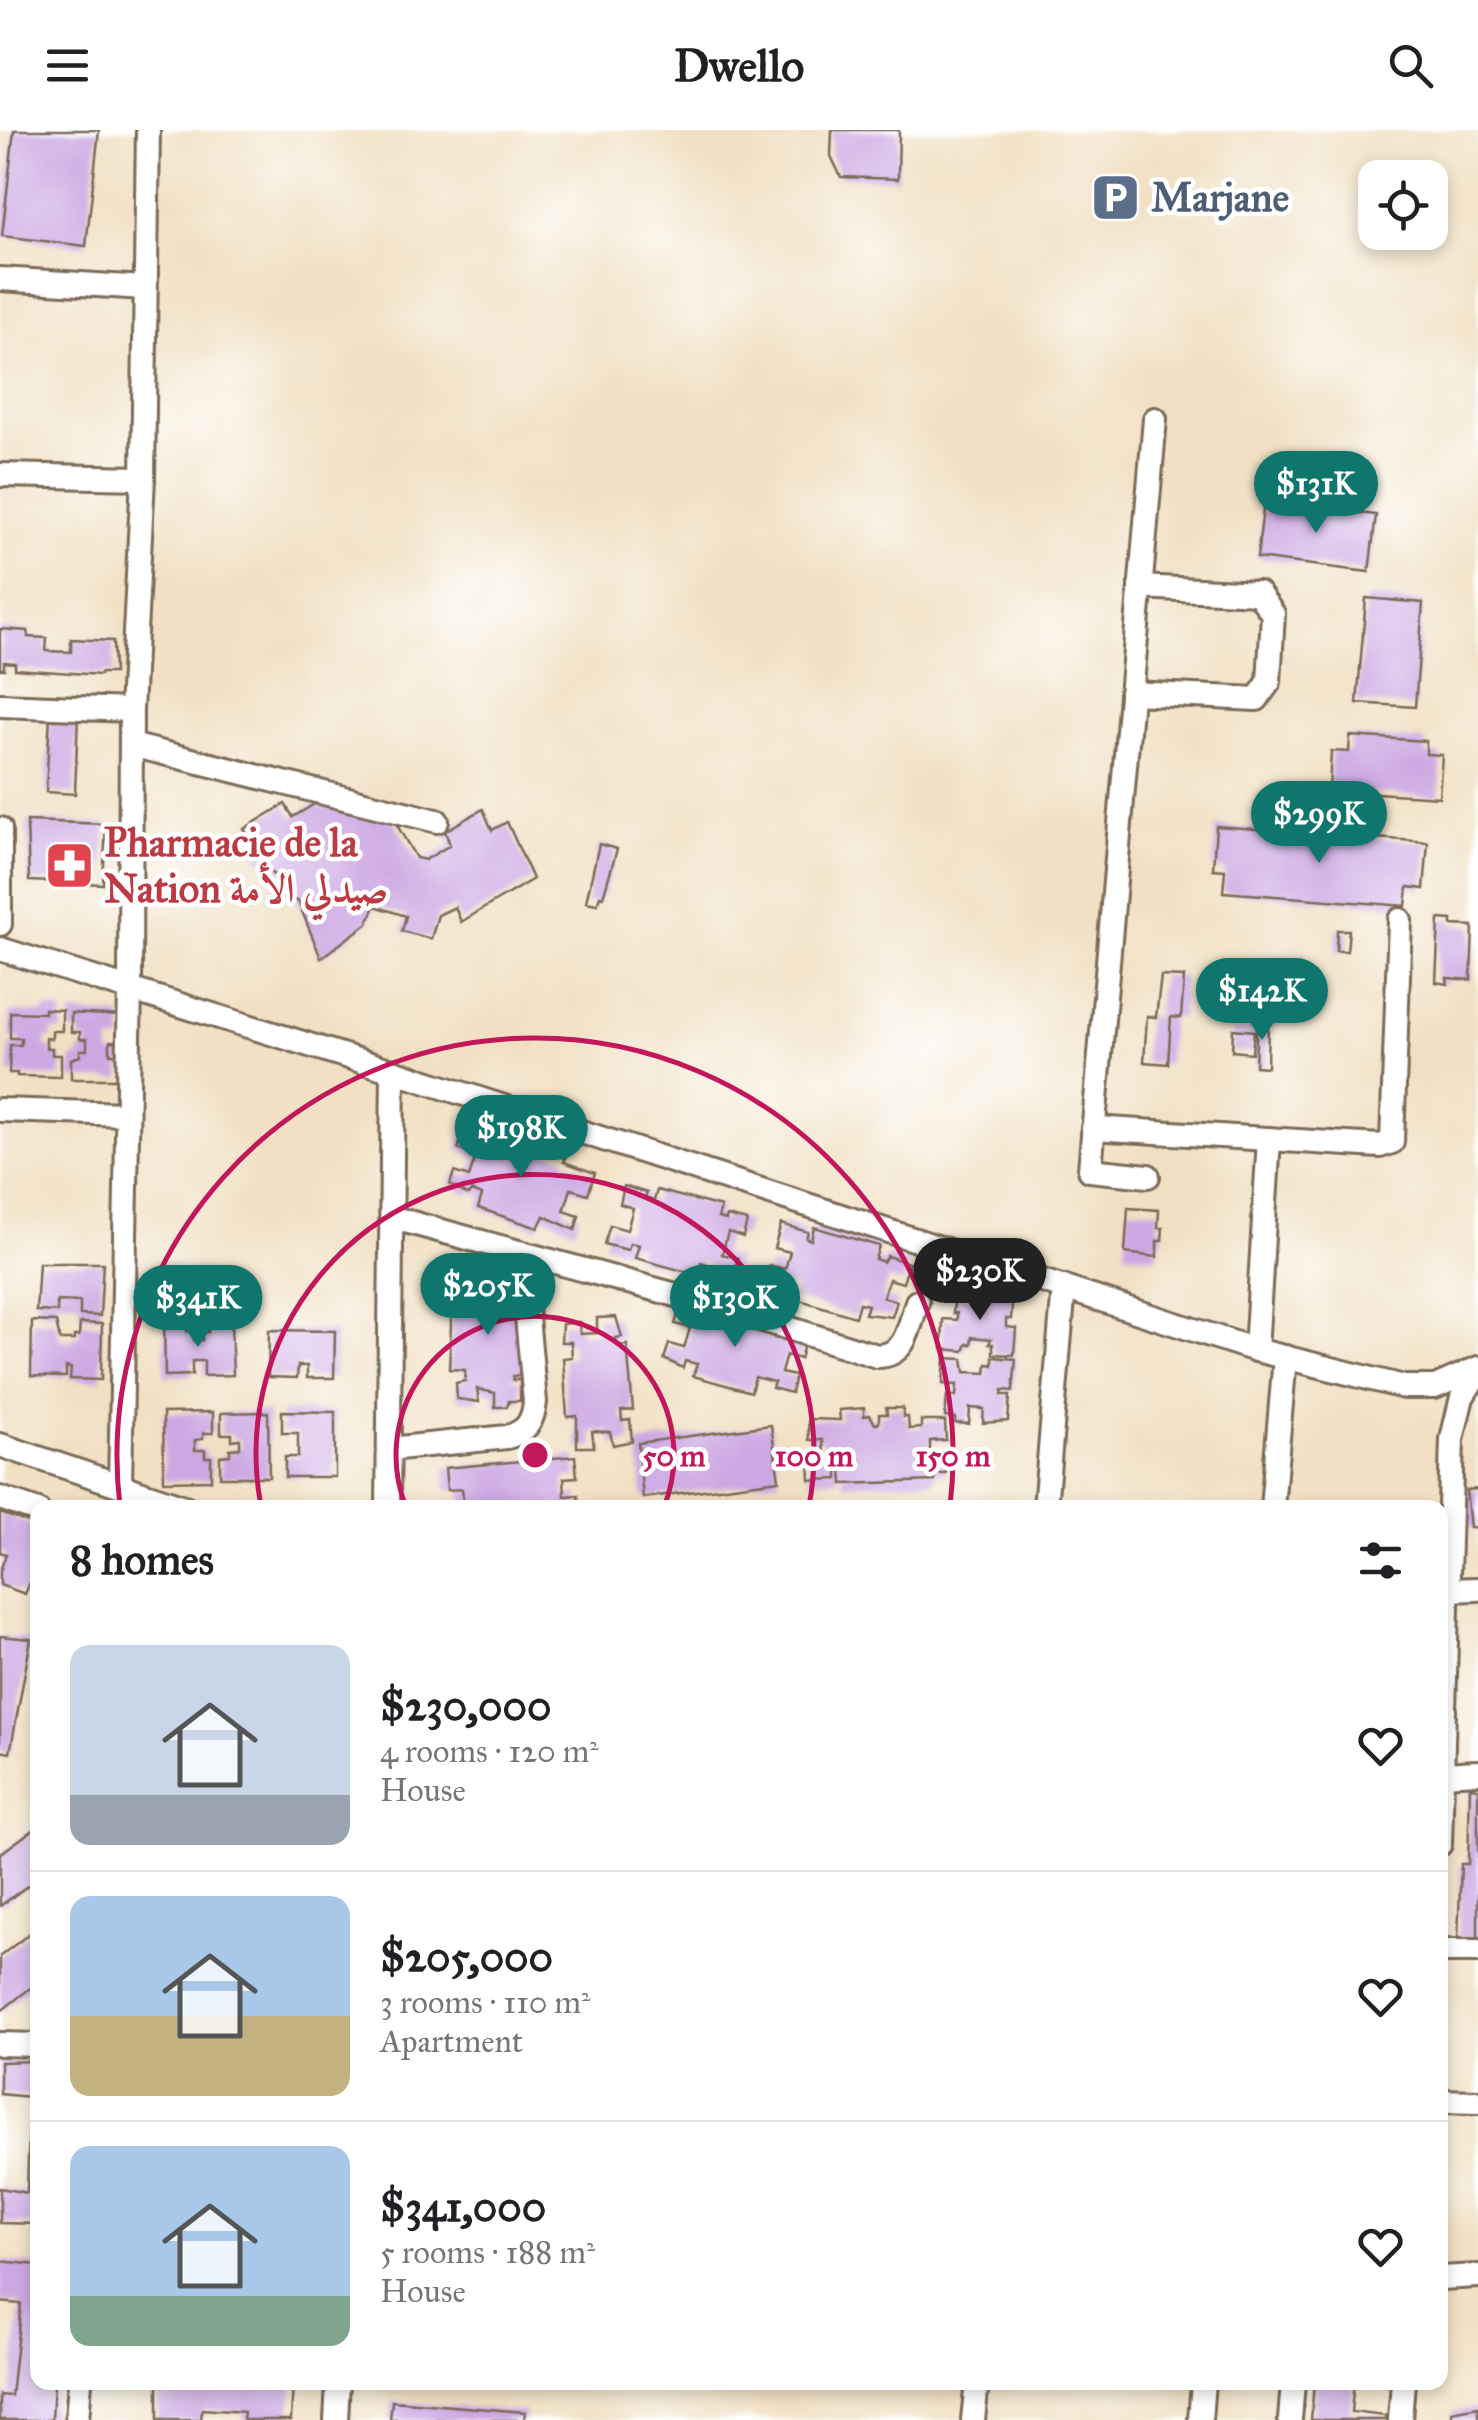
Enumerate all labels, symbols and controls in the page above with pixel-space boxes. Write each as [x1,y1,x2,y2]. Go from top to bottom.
icon: menu [40,38,95,93]
text: Dwello [674,38,804,93]
icon: search [1383,38,1438,93]
map controls [1358,160,1448,250]
button: locate [1358,160,1448,250]
parking icon: Marjane [1090,171,1142,223]
place label: Marjane [1151,173,1289,222]
pin: $131K [1246,451,1386,536]
text: $131K [1276,464,1356,503]
pin: $299K [1249,781,1389,866]
text: $299K [1273,794,1365,833]
place label: Pharmacie de la Nation صيدلي الأمة [104,818,389,921]
pharmacy icon: Pharmacie de la Nation صيدلي الأمة [43,839,95,891]
pin: $142K [1192,958,1332,1043]
text: $142K [1218,971,1306,1010]
pin: $198K [451,1095,591,1180]
text: $198K [477,1108,565,1147]
pin: $230K [910,1238,1050,1323]
text: $230K [935,1251,1025,1290]
pin: $205K [418,1253,558,1338]
pin: $341K [128,1265,268,1350]
pin: $130K [665,1265,805,1350]
text: $205K [442,1266,534,1305]
text: $341K [155,1278,241,1317]
text: $130K [692,1278,778,1317]
centre of rings [517,1437,553,1473]
text: 50 m [642,1438,706,1474]
text: 100 m [775,1438,854,1474]
text: 150 m [916,1438,991,1474]
icon: filters [1353,1533,1408,1588]
text: 8 homes [70,1534,214,1586]
text: $230,000 [380,1680,551,1732]
icon: home [150,1685,270,1805]
icon: heart [1353,1718,1408,1773]
text: 4 rooms · 120 m² [380,1732,599,1771]
text: House [380,1771,466,1810]
text: $205,000 [380,1931,553,1983]
icon: home [150,1936,270,2056]
icon: heart [1353,1969,1408,2024]
text: 3 rooms · 110 m² [380,1983,590,2022]
text: Apartment [380,2022,523,2061]
text: $341,000 [380,2181,546,2233]
icon: home [150,2186,270,2306]
icon: heart [1353,2219,1408,2274]
text: 5 rooms · 188 m² [380,2233,595,2272]
text: House [380,2272,466,2311]

